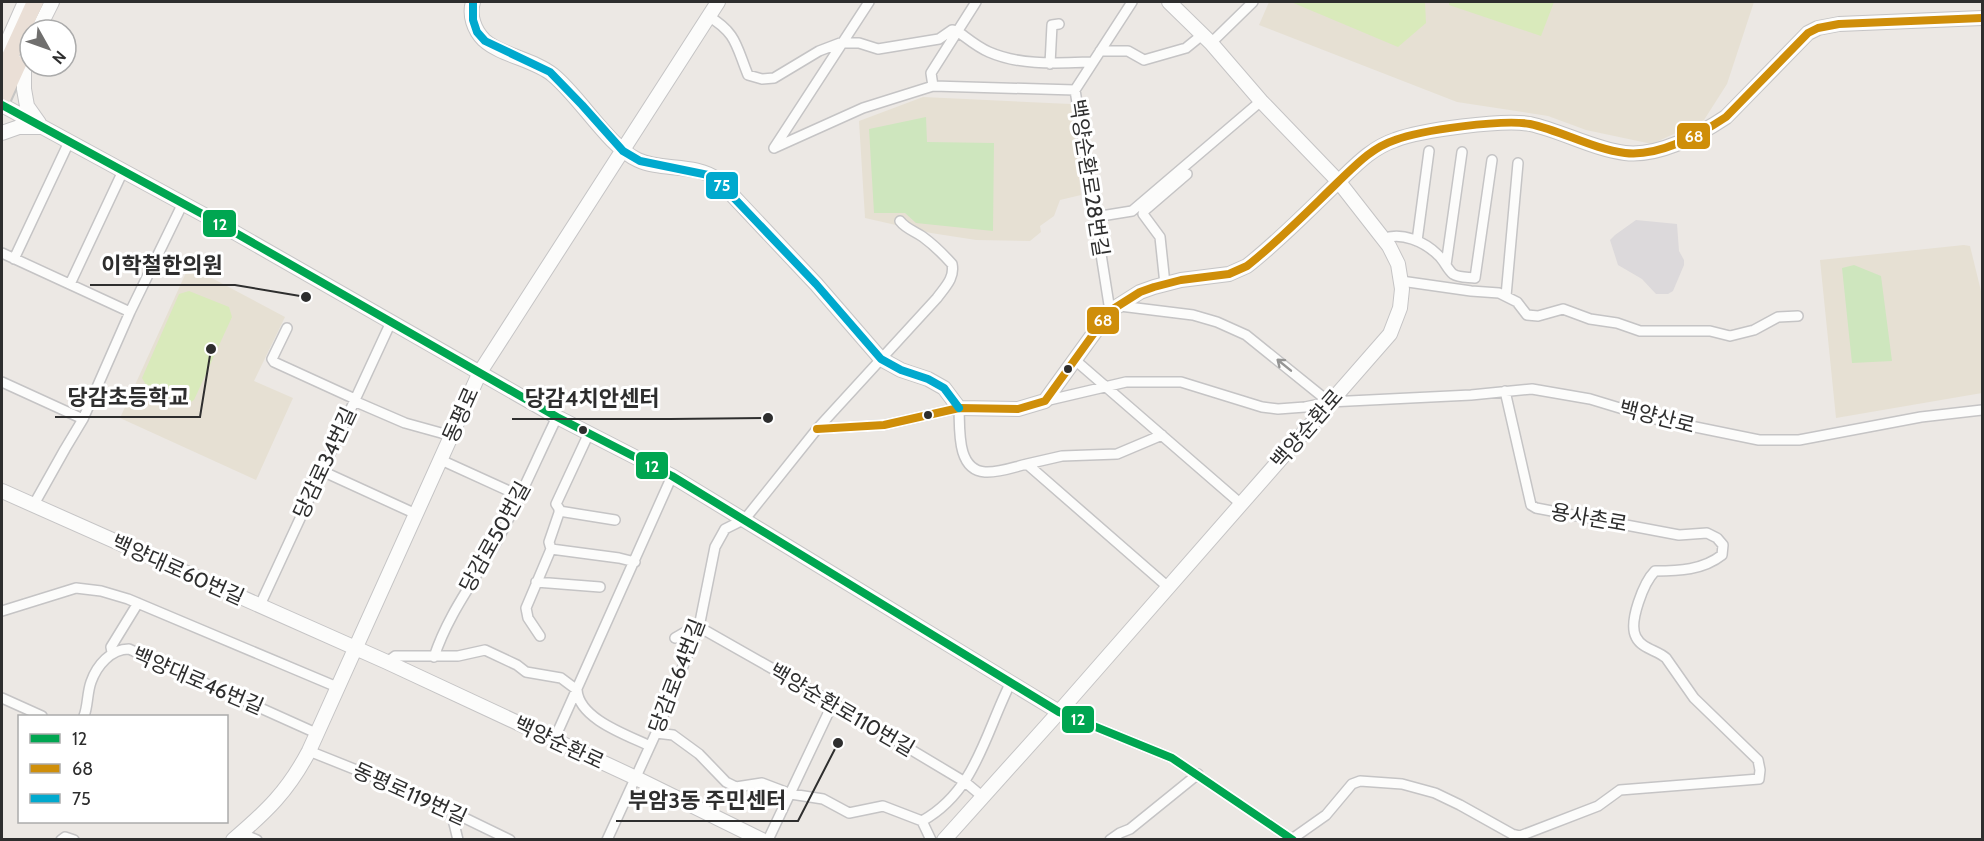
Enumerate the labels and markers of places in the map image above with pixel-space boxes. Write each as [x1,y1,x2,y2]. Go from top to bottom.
callout: 이학철한의원 [90,245,235,285]
unlabelled marker [1062,363,1074,375]
callout: 당감초등학교 [55,377,200,417]
callout: 당감4치안센터 [512,379,671,419]
unlabelled marker [922,409,934,421]
unlabelled marker [577,424,589,436]
callout: 부암3동 주민센터 [616,781,798,821]

